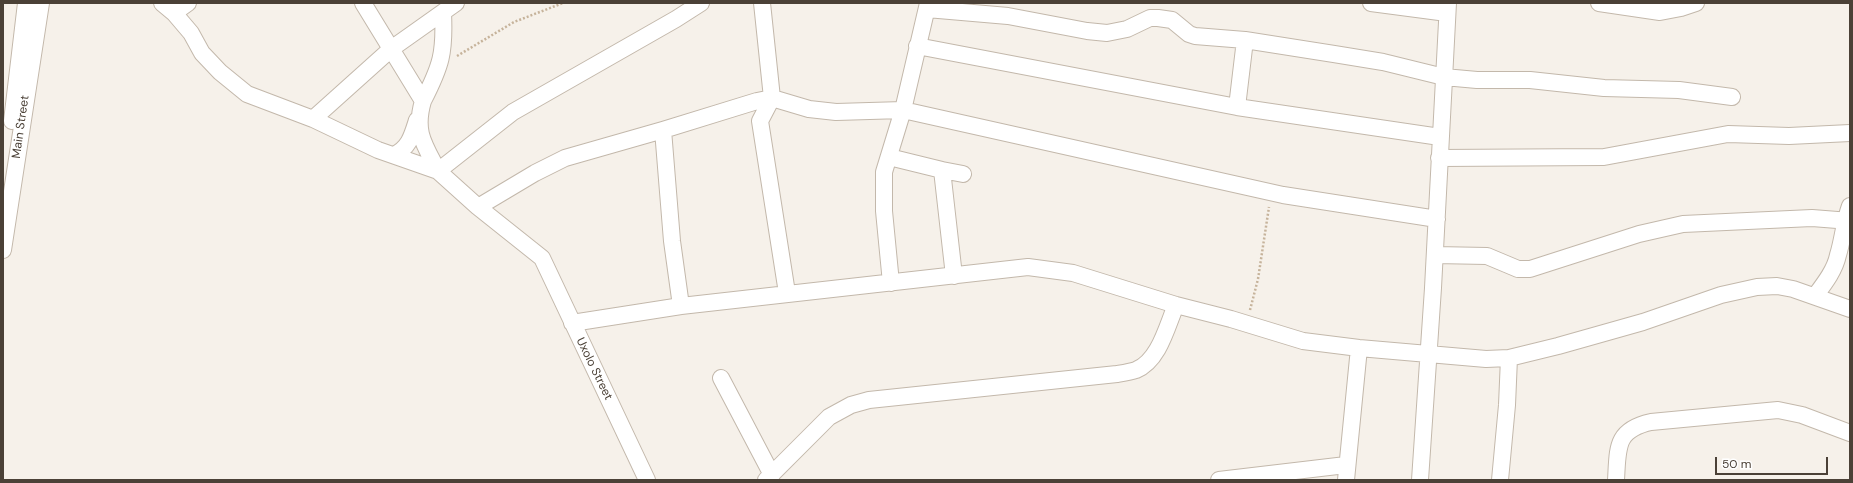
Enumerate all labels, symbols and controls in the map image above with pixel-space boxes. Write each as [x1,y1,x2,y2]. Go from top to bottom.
street label: Main Street [9,95,33,159]
street label: Uxolo Street [573,335,615,403]
scale bar [1717,449,1830,475]
text: 50 m [1722,456,1751,472]

